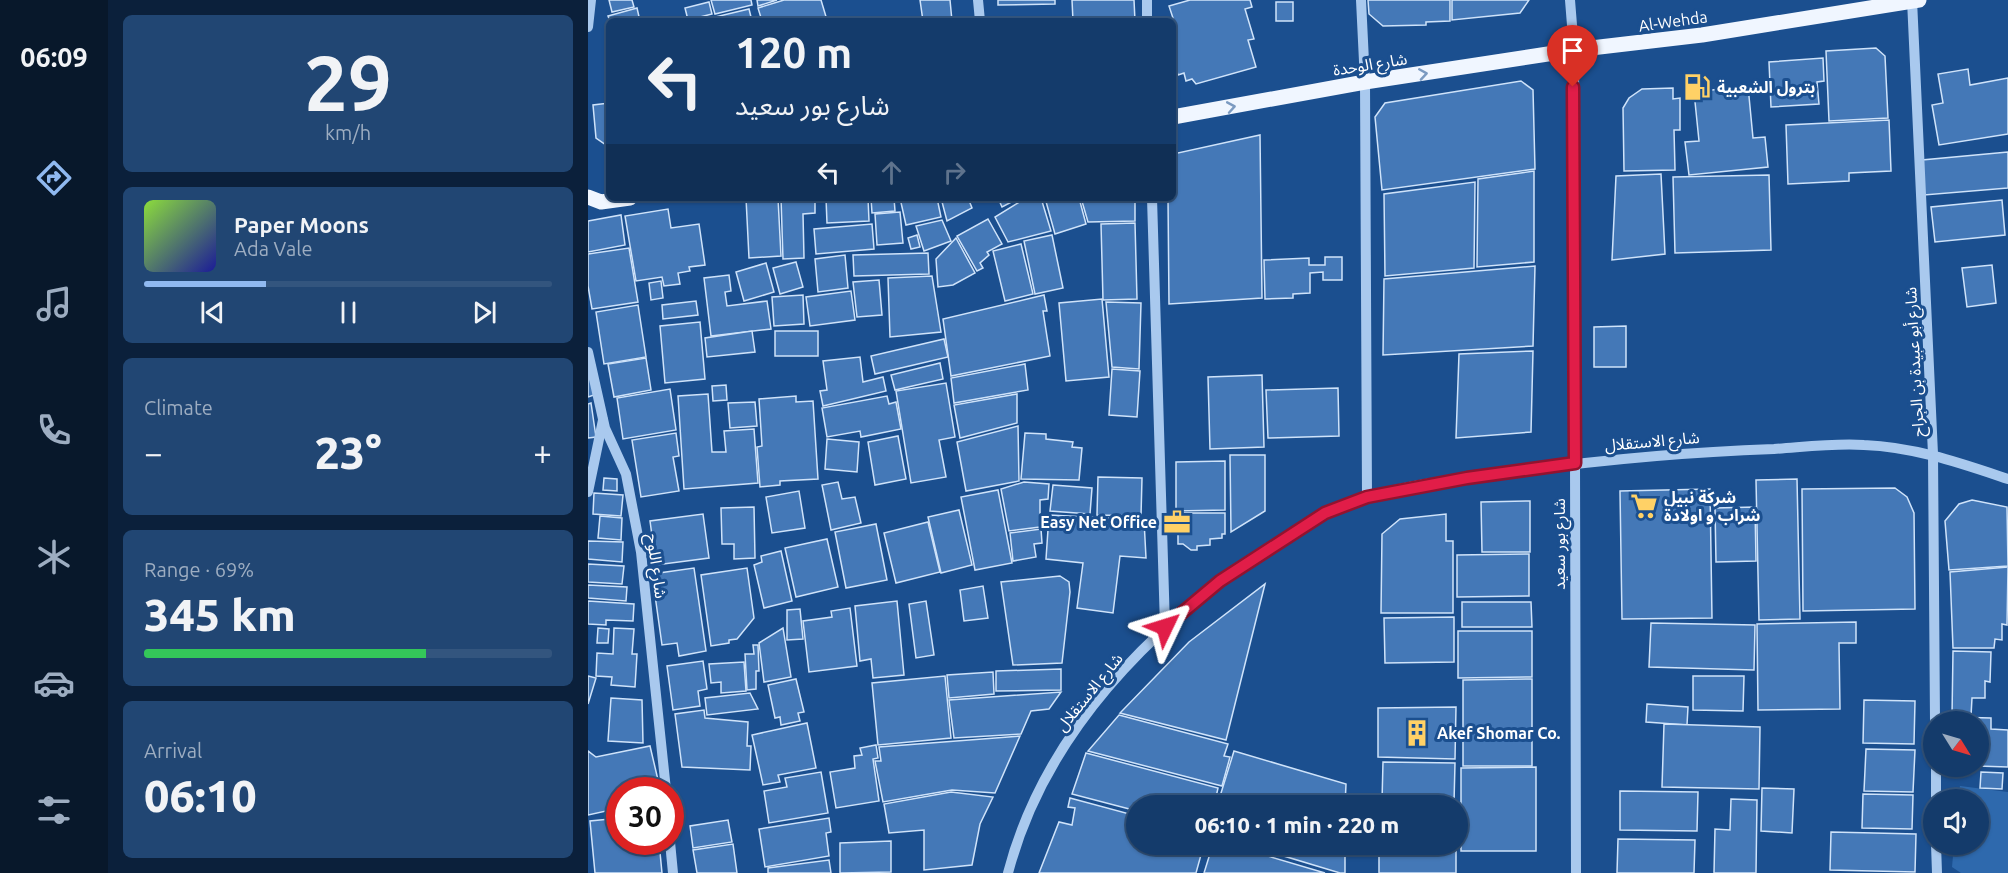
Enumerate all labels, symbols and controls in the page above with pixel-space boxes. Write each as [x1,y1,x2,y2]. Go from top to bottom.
street label: Al-Wehda [1637,7,1709,35]
pin [1547,25,1598,87]
text: 120 m [735,29,852,76]
icon: arrive [1556,34,1589,67]
text: 29 [304,38,392,126]
text: 06:09 [20,42,88,72]
icon: left [636,42,714,120]
street label: شارع الوحدة [1332,49,1409,83]
one-way arrow [1418,68,1427,80]
fuel station icon: بترول الشعبية [1682,72,1712,102]
place label: بترول الشعبية [1717,78,1815,97]
text: شارع بور سعيد [735,90,890,120]
one-way arrow [1225,101,1235,114]
text: km/h [325,121,371,144]
icon: left [812,156,845,189]
icon: ahead [875,156,908,189]
icon: right [938,156,971,189]
icon: directions [33,157,75,199]
text: Paper Moons [234,212,369,237]
text: Ada Vale [234,237,312,260]
icon: music [33,283,75,325]
street label: شارع أبو عبيدة بن الجراح [1901,286,1931,437]
icon: previous [196,296,229,329]
icon: pause [332,296,365,329]
icon: next [468,296,501,329]
text: Climate [144,396,213,419]
icon: phone [33,409,75,451]
text: 23° [314,427,382,478]
street label: شارع الاستقلال [1604,428,1701,458]
text: − [144,434,163,471]
text: + [533,434,552,471]
place label: شركة نبيل شراب و اولادة [1664,488,1761,525]
supermarket icon: شركة نبيل شراب و اولادة [1629,491,1659,521]
street label: شارع بور سعيد [1550,498,1572,590]
office icon: Easy Net Office [1162,507,1192,537]
place label: Easy Net Office [1040,513,1157,531]
street label: شارع اللوح [640,532,670,600]
icon: climate [33,536,75,578]
text: Range · 69% [144,558,254,581]
text: 345 km [144,589,296,640]
position arrow [1133,595,1197,659]
street label: شارع الاستقلال [1052,649,1129,737]
icon: car [33,662,75,704]
north arrow [1923,711,1989,777]
map controls [1923,711,1989,855]
building icon: Akef Shomar Co. [1402,718,1432,748]
place label: Akef Shomar Co. [1437,724,1561,742]
text: Arrival [144,739,202,762]
text: 06:10 [144,770,257,821]
speed limit sign: 30 [606,777,684,855]
icon: filters [33,789,75,831]
button: sound [1923,789,1989,855]
text: 06:10 · 1 min · 220 m [1195,812,1399,837]

